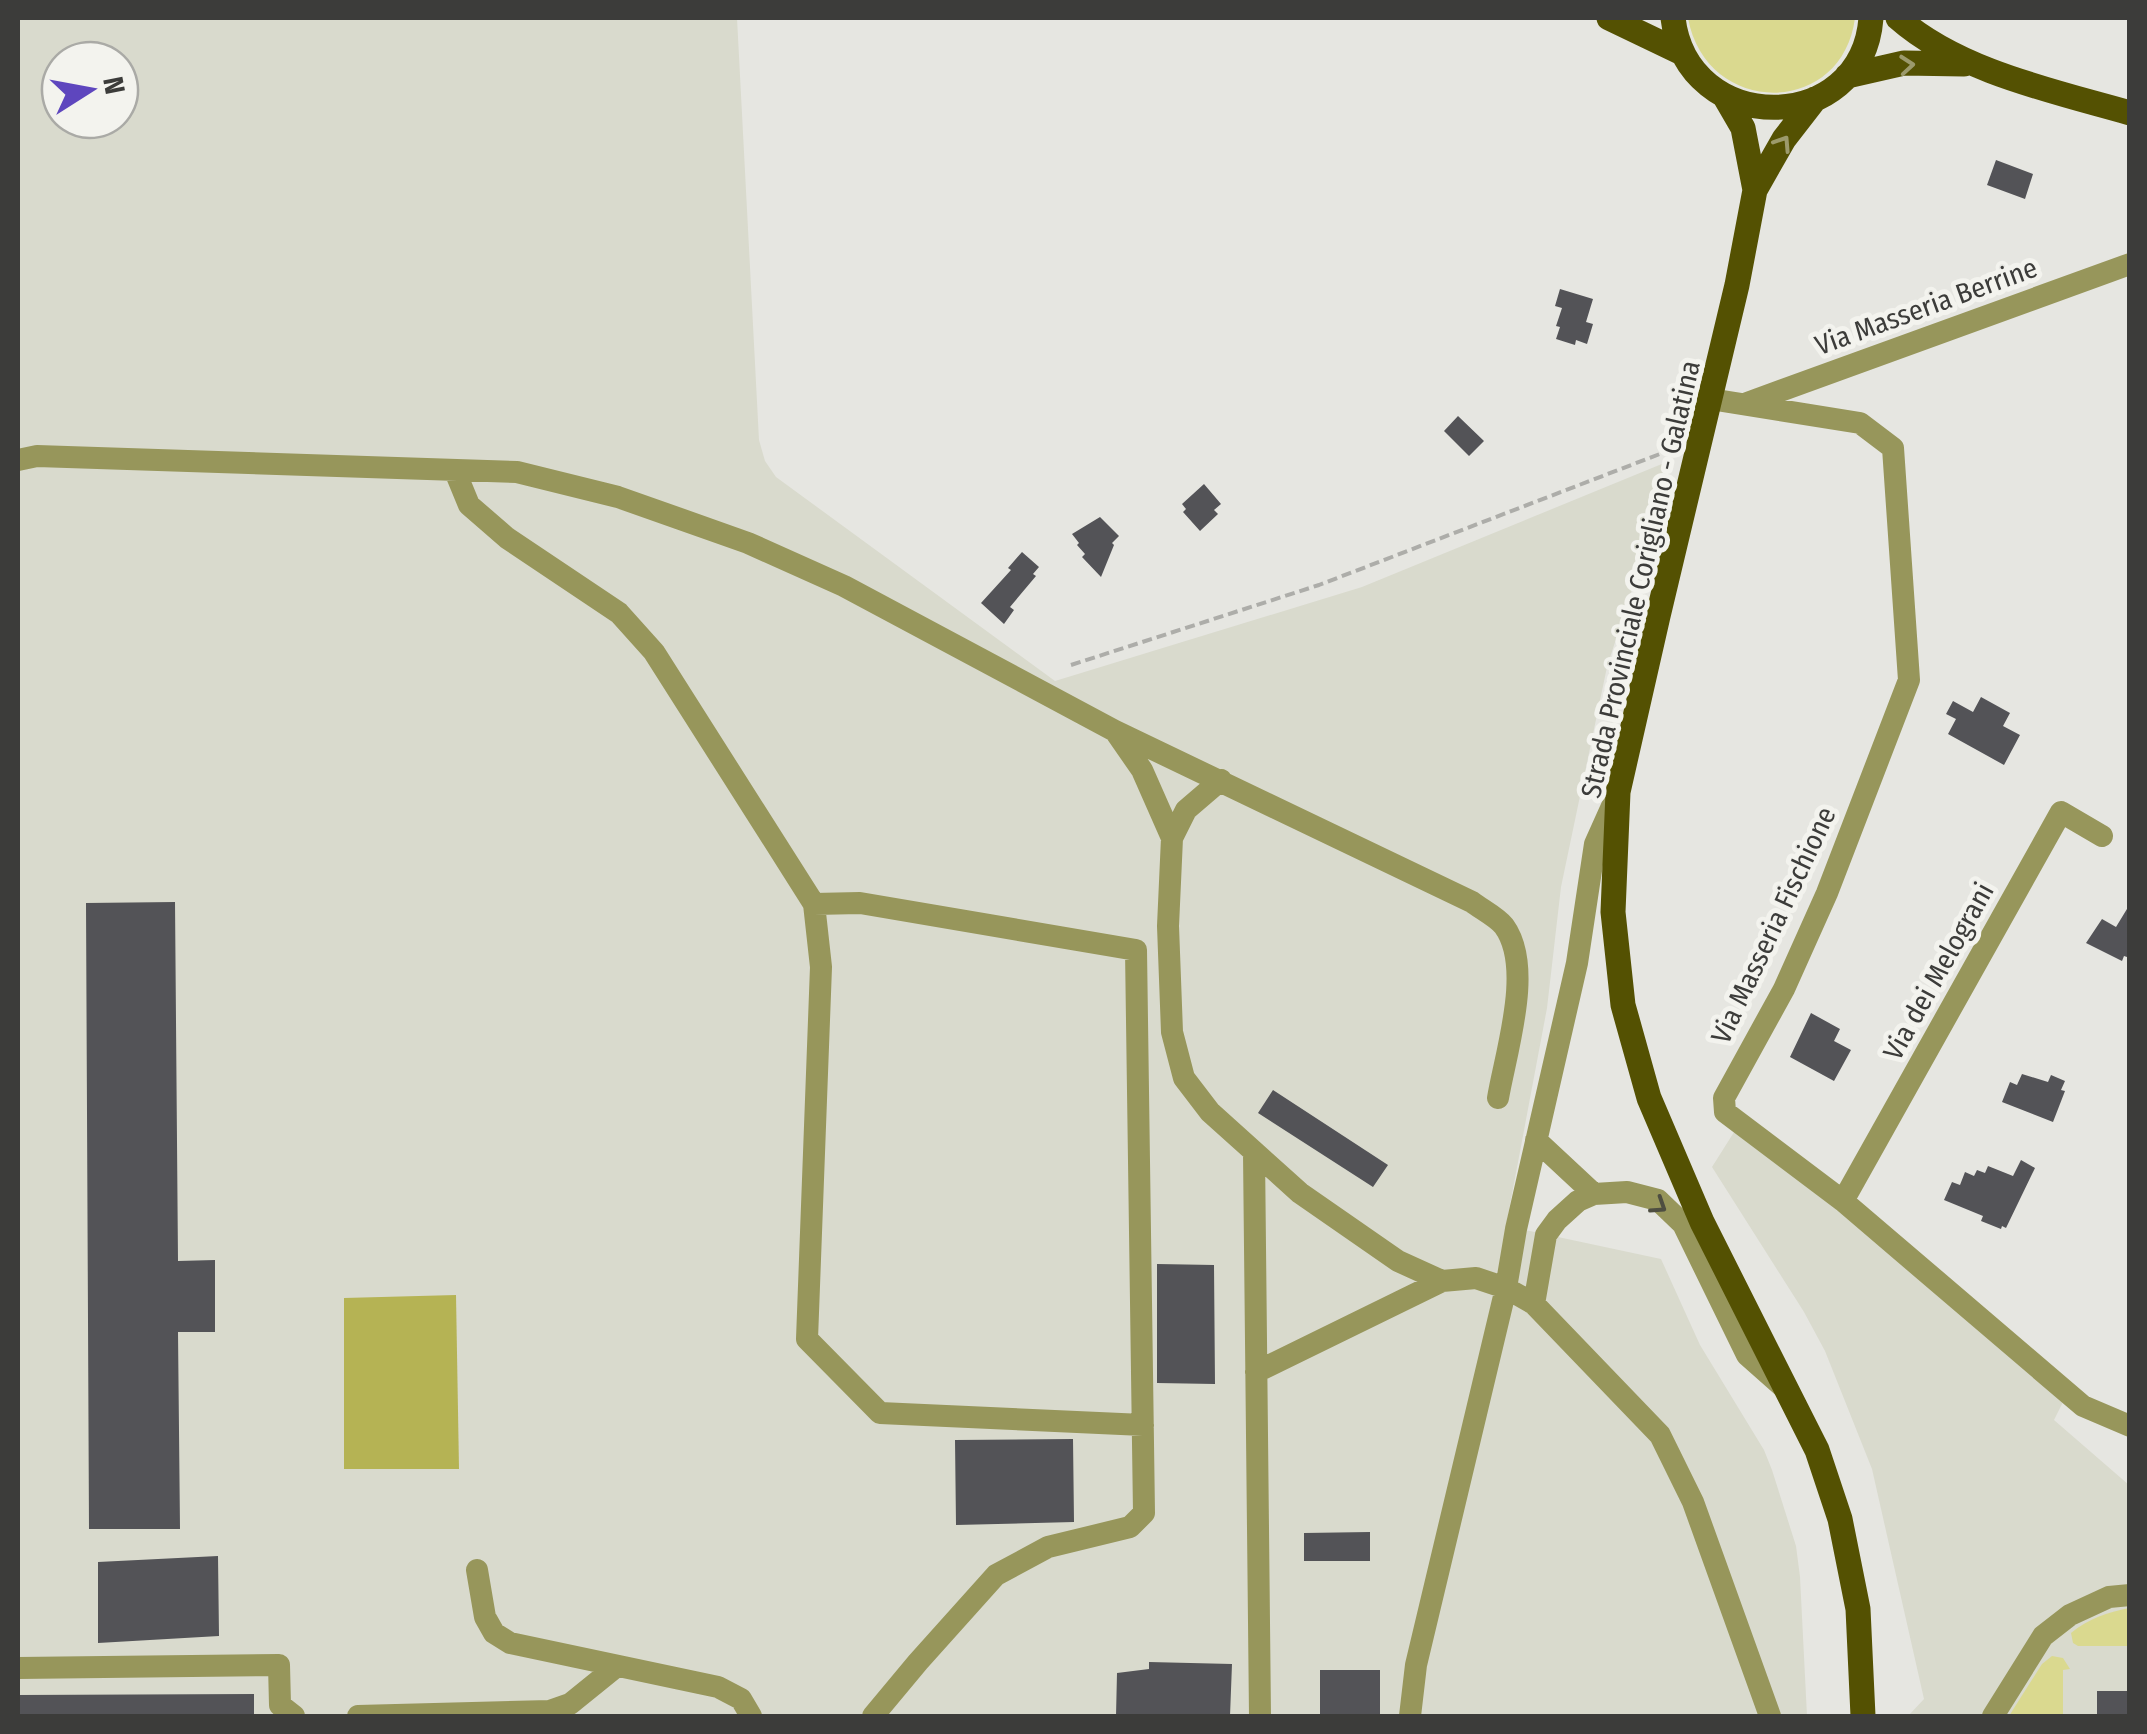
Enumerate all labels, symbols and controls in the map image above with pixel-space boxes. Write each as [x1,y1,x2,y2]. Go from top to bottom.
north arrow [40,40,140,140]
one-way arrow [1900,54,1916,76]
text: N [96,74,132,97]
one-way arrow [1770,136,1789,154]
street label: Via Masseria Berrine [1811,251,2042,362]
street label: Strada Provinciale Corigliano - Galatina [1574,357,1707,801]
street label: Via Masseria Fischione [1704,802,1843,1049]
street label: Via dei Melograni [1876,877,2001,1066]
one-way arrow [1648,1193,1666,1212]

